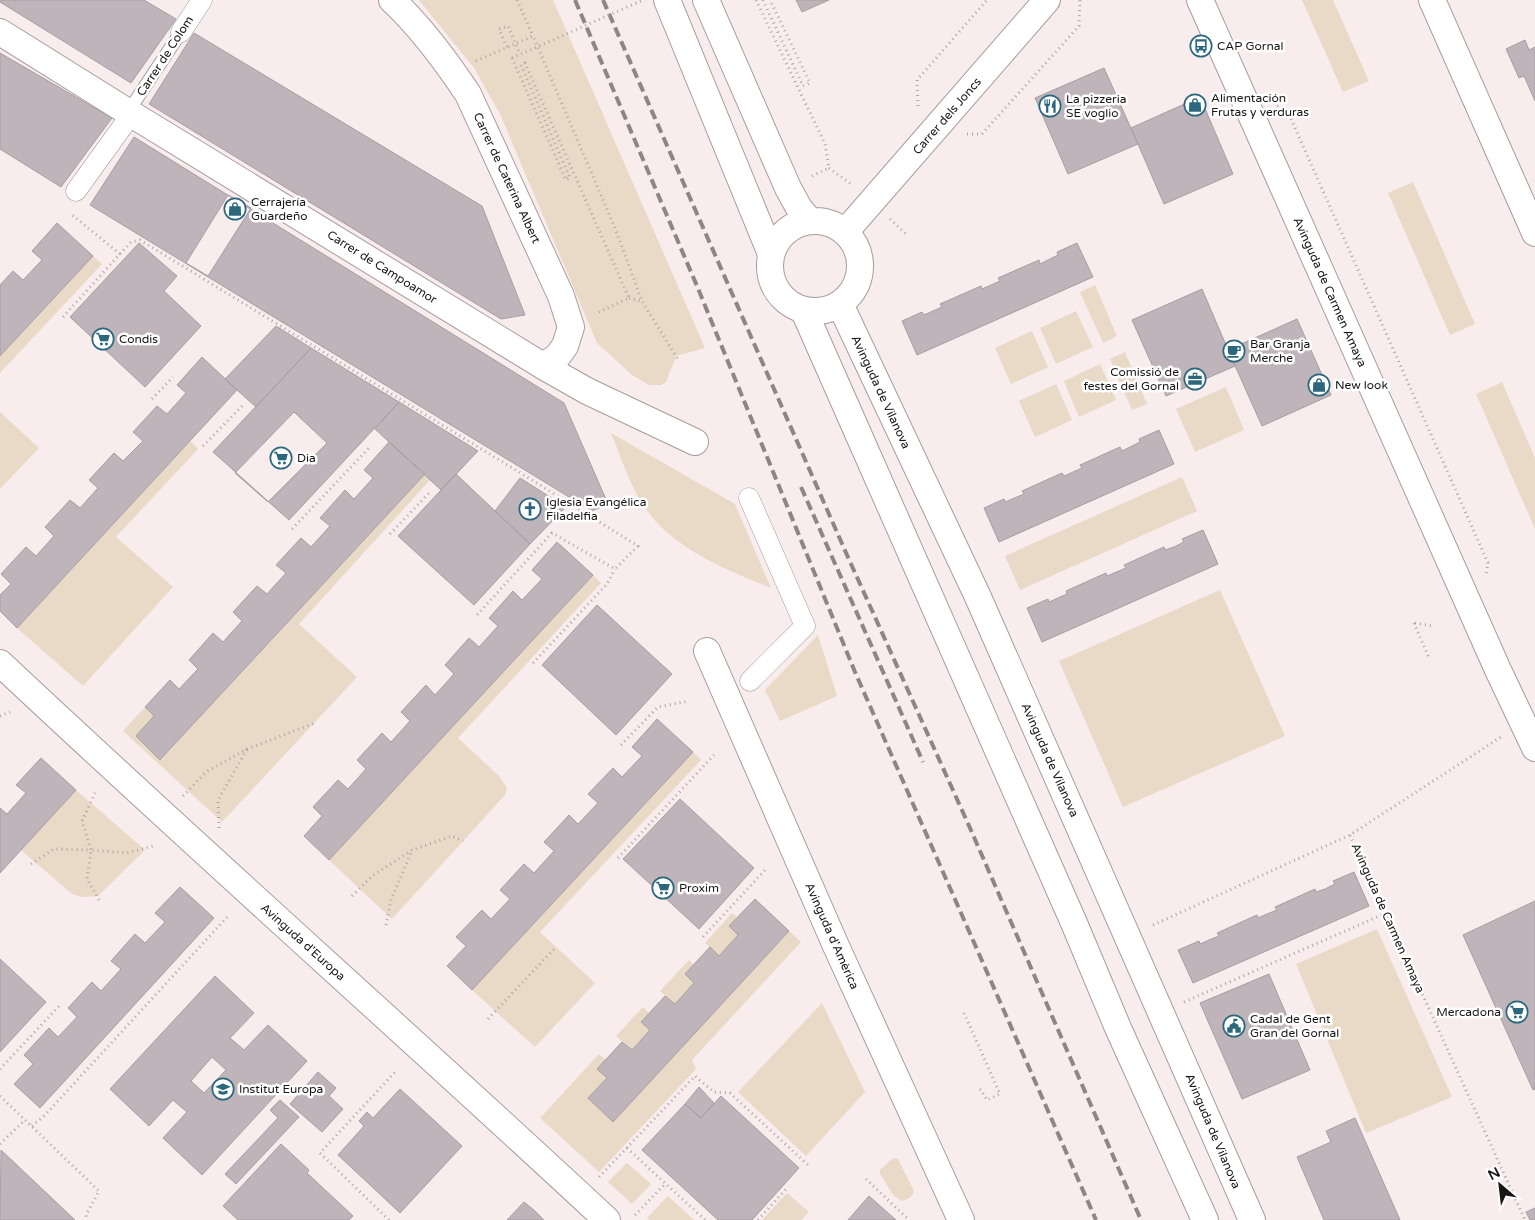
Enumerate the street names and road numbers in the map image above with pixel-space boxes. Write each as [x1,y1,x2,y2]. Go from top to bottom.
street label: Carrer de Colom [134,13,196,99]
street label: Carrer dels Joncs [910,75,984,157]
street label: Carrer de Caterina Albert [471,110,544,246]
street label: Avinguda de Carmen Amaya [1291,215,1369,369]
street label: Carrer de Campoamor [325,227,440,307]
street label: Avinguda de Vilanova [849,333,913,451]
street label: Avinguda de Vilanova [1018,701,1082,819]
street label: Avinguda de Carmen Amaya [1349,841,1427,995]
street label: Avinguda d'Amèrica [802,881,862,991]
street label: Avinguda d'Europa [258,900,348,984]
street label: Avinguda de Vilanova [1182,1071,1244,1191]

